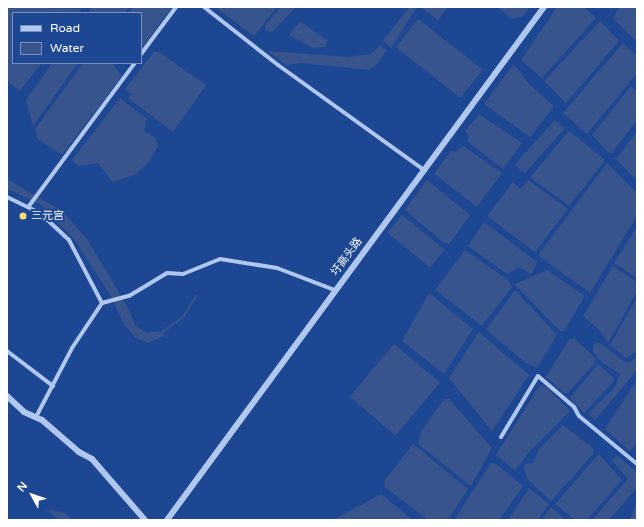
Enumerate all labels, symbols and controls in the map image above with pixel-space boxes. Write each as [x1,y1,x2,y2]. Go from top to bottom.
legend [12,12,142,64]
text: Road [50,21,80,35]
text: Water [50,41,84,55]
place label: 三元宫 [31,209,64,223]
marker: 三元宫 [18,211,28,221]
street label: 圩高头路 [329,235,365,279]
north arrow [12,475,52,515]
text: N [15,479,30,495]

